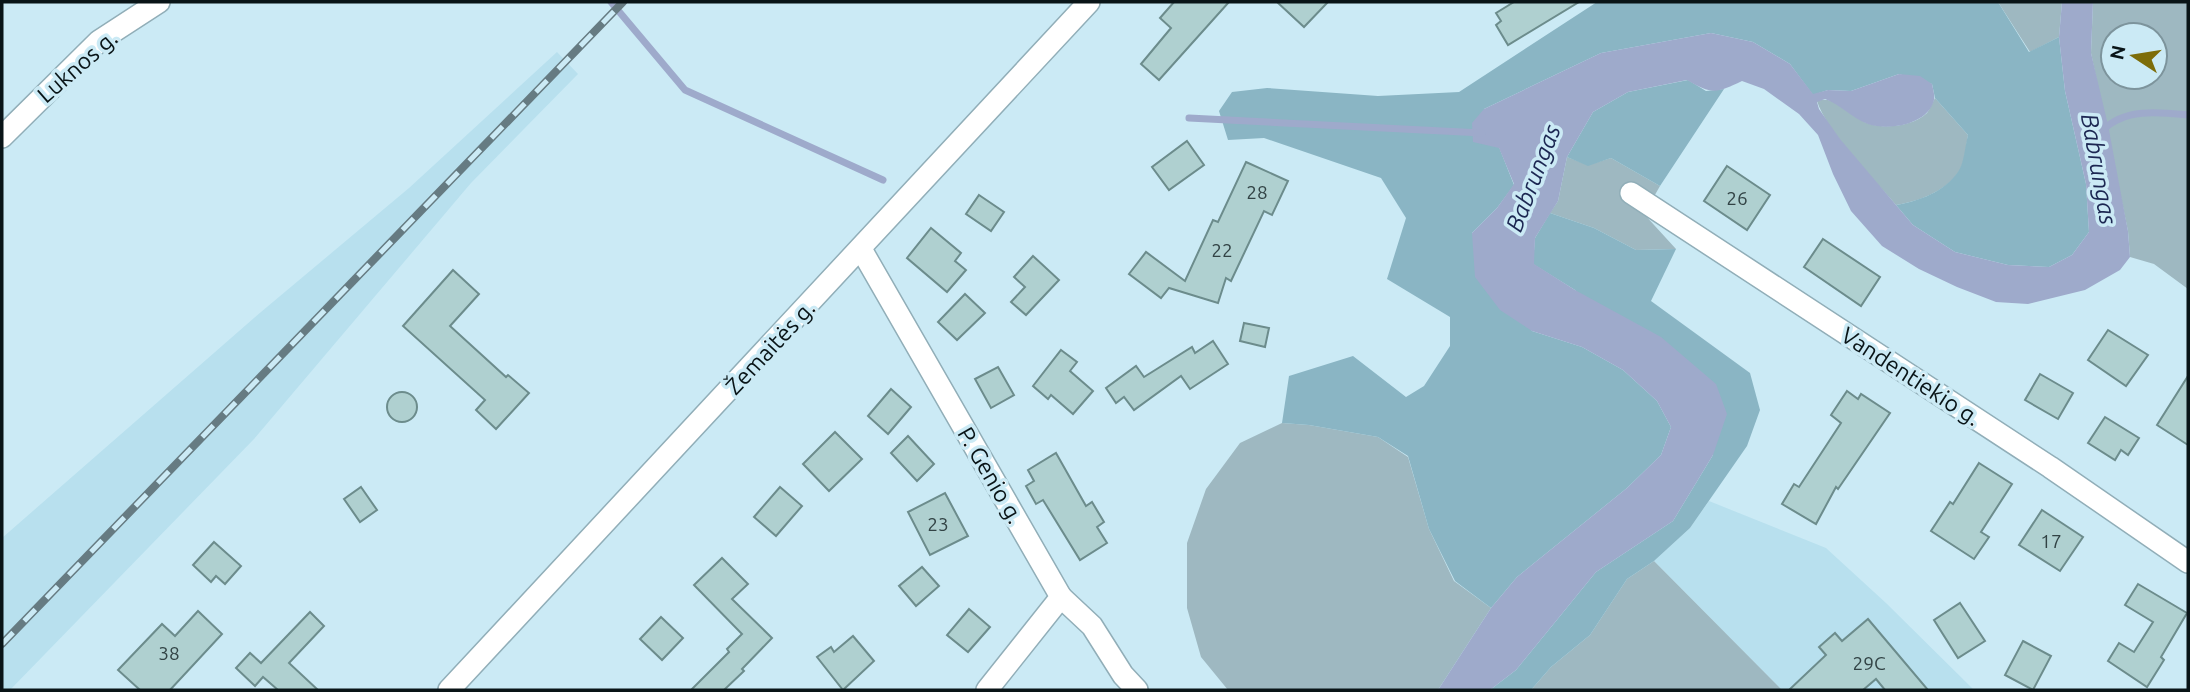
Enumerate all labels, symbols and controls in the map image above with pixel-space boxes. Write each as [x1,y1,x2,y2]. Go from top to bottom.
north arrow [2099,21,2169,91]
street label: Luknos g. [32,25,122,107]
text: N [2105,43,2130,62]
water label: Babrungas [2076,111,2122,227]
water label: Babrungas [1500,121,1566,235]
house number: 28 [1246,181,1268,203]
house number: 26 [1726,187,1748,209]
house number: 22 [1211,239,1233,261]
street label: Žemaitės g. [720,294,820,399]
street label: Vandentiekio g. [1837,322,1985,430]
street label: P. Genio g. [953,422,1029,528]
house number: 23 [927,513,949,535]
house number: 17 [2040,530,2062,552]
house number: 38 [158,642,180,664]
house number: 29C [1852,652,1886,674]

